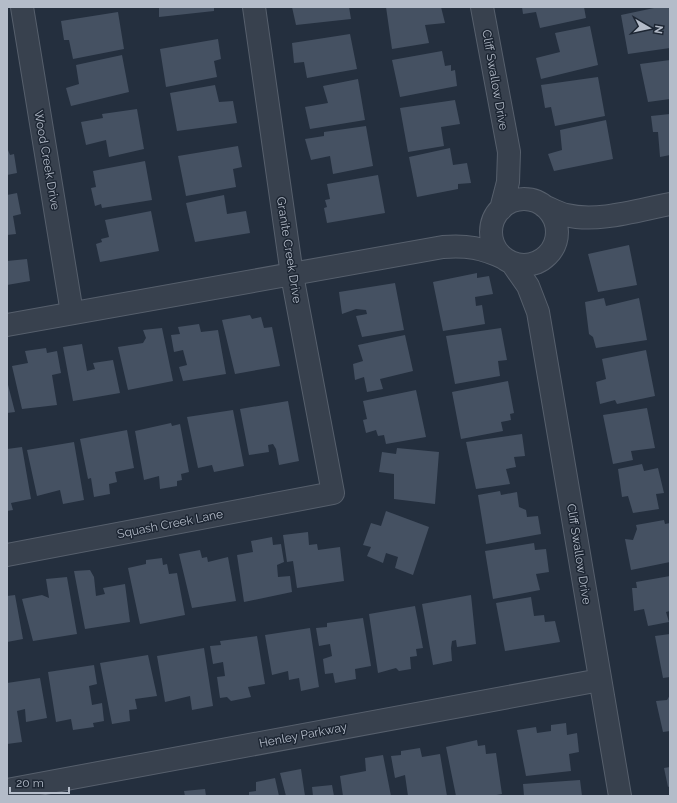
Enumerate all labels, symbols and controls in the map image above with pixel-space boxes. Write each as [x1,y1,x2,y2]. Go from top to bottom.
north arrow [629,8,669,48]
text: N [651,24,665,35]
street label: Cliff Swallow Drive [479,29,511,131]
street label: Wood Creek Drive [31,109,63,211]
street label: Granite Creek Drive [274,196,304,304]
street label: Cliff Swallow Drive [564,503,594,605]
street label: Squash Creek Lane [116,507,224,541]
street label: Henley Parkway [258,720,349,750]
scale bar [10,769,69,795]
text: 20 m [16,776,44,790]

